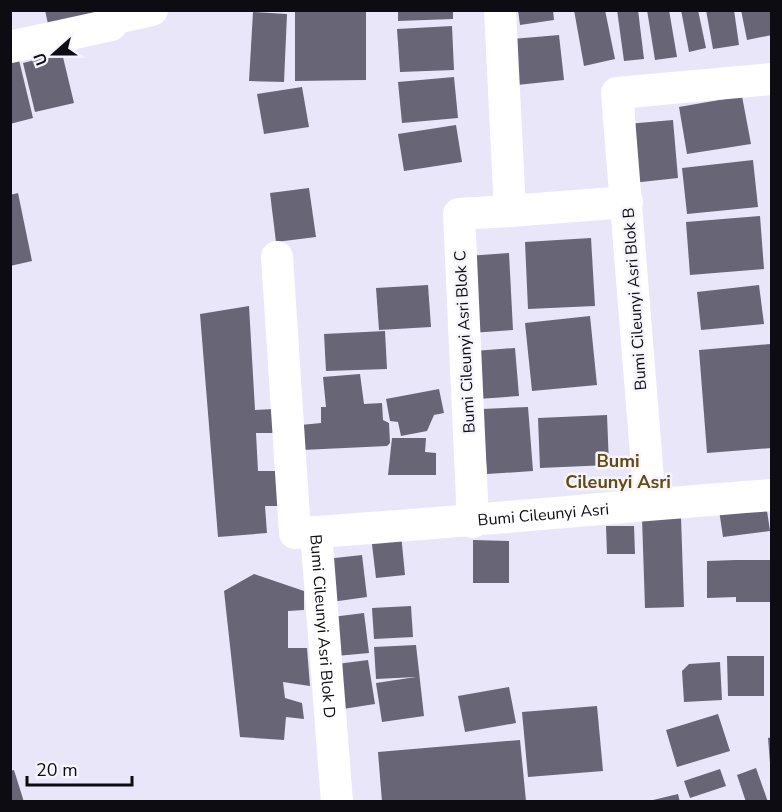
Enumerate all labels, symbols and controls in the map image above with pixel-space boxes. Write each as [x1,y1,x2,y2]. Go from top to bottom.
north arrow [24,24,84,84]
text: U [29,50,53,68]
street label: Bumi Cileunyi Asri Blok B [618,207,652,391]
street label: Bumi Cileunyi Asri Blok C [449,250,481,434]
district label: Bumi Cileunyi Asri [565,449,671,494]
street label: Bumi Cileunyi Asri [477,498,610,532]
street label: Bumi Cileunyi Asri Blok D [304,533,340,719]
scale bar [27,749,132,787]
text: 20 m [36,758,78,782]

